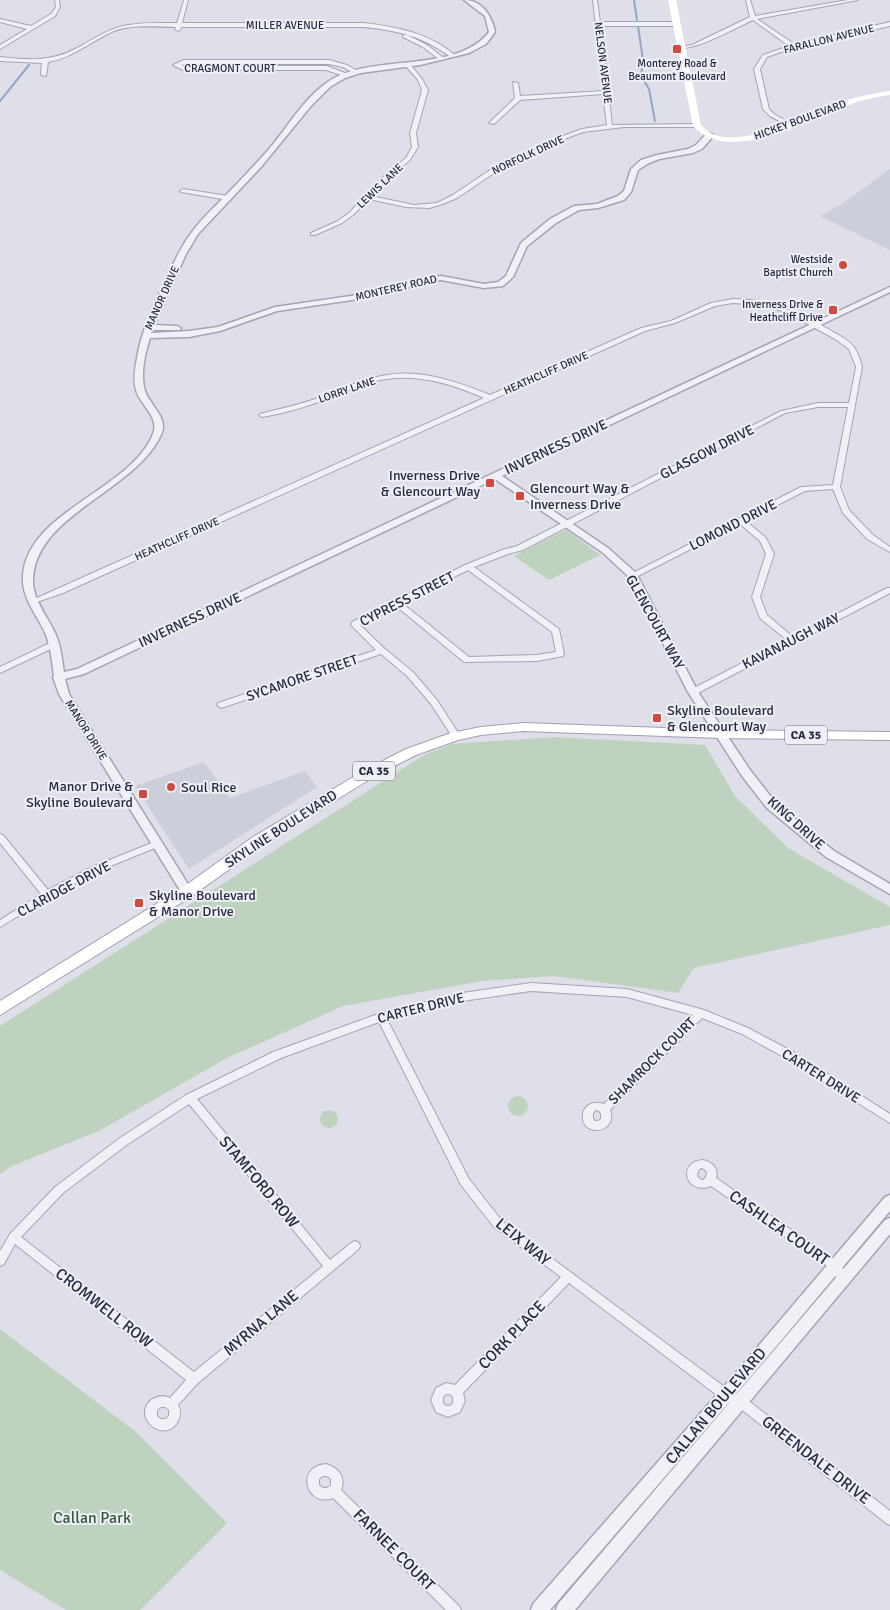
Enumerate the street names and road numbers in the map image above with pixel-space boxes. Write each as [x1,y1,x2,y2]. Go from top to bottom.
street label: MILLER AVENUE [246,19,324,32]
street label: NELSON AVENUE [592,21,614,105]
street label: FARALLON AVENUE [782,21,876,57]
street label: CRAGMONT COURT [184,62,276,75]
street label: HICKEY BOULEVARD [752,97,848,143]
street label: NORFOLK DRIVE [490,133,566,177]
street label: LEWIS LANE [354,161,406,211]
street label: MANOR DRIVE [142,264,182,332]
street label: MONTEREY ROAD [354,272,438,304]
street label: HEATHCLIFF DRIVE [502,348,590,398]
street label: LORRY LANE [317,374,377,406]
street label: INVERNESS DRIVE [502,416,610,478]
street label: GLASGOW DRIVE [657,421,757,483]
street label: LOMOND DRIVE [686,496,780,554]
street label: HEATHCLIFF DRIVE [133,514,221,564]
street label: CYPRESS STREET [357,568,457,630]
street label: GLENCOURT WAY [622,572,688,672]
street label: INVERNESS DRIVE [136,589,244,651]
street label: KAVANAUGH WAY [739,609,843,673]
street label: SYCAMORE STREET [244,651,360,705]
street label: MANOR DRIVE [62,697,110,763]
road number: CA 35 [785,726,827,744]
road number: CA 35 [353,761,395,780]
street label: SKYLINE BOULEVARD [222,786,340,872]
street label: KING DRIVE [764,793,828,853]
street label: CLARIDGE DRIVE [14,857,114,921]
street label: CARTER DRIVE [376,989,466,1027]
street label: SHAMROCK COURT [605,1014,699,1108]
street label: CARTER DRIVE [779,1045,863,1107]
street label: STAMFORD ROW [215,1132,303,1232]
street label: CASHLEA COURT [725,1186,833,1270]
street label: LEIX WAY [491,1214,555,1270]
street label: CROMWELL ROW [51,1264,157,1353]
street label: MYRNA LANE [219,1286,303,1360]
street label: CORK PLACE [474,1296,550,1374]
street label: CALLAN BOULEVARD [661,1344,771,1468]
street label: GREENDALE DRIVE [758,1411,874,1509]
street label: FARNEE COURT [349,1505,439,1595]

